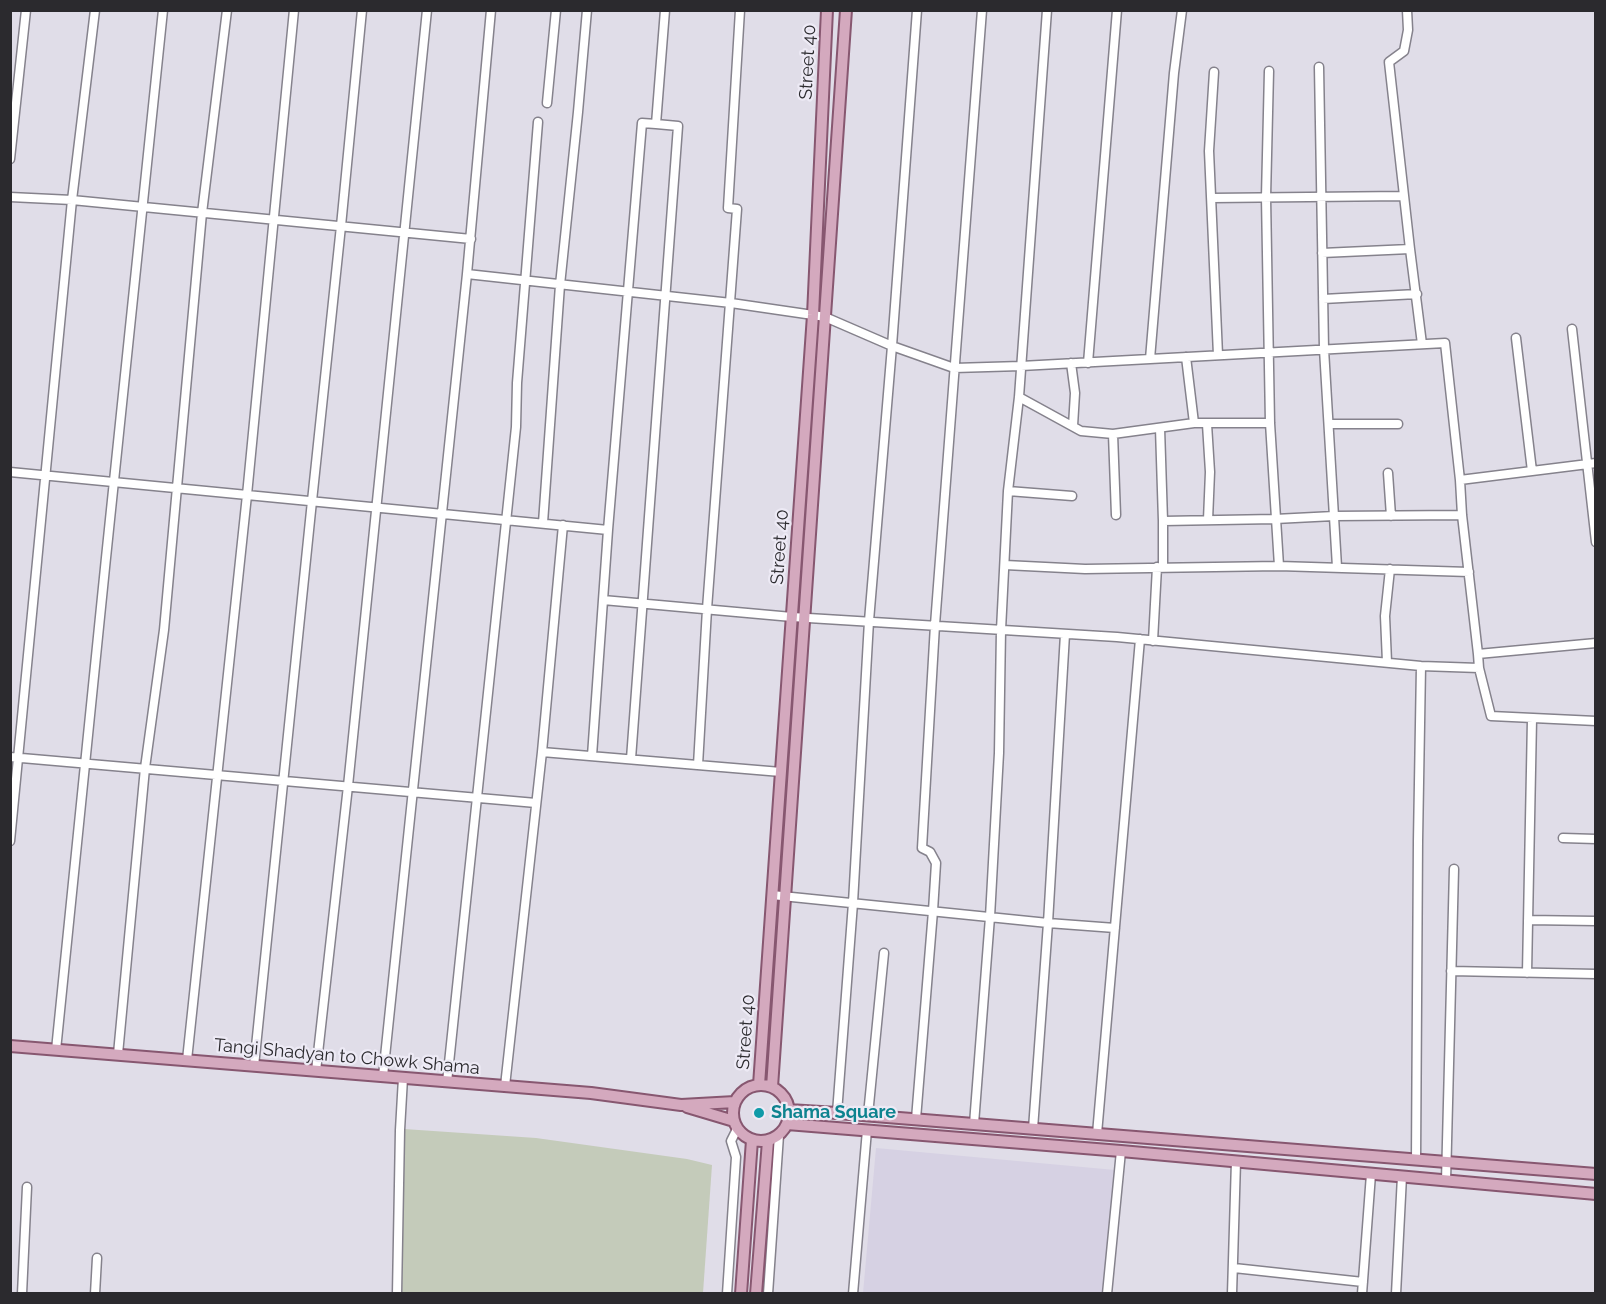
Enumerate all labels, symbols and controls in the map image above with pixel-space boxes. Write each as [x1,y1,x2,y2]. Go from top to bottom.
street label: Street 40 [795,24,821,100]
street label: Street 40 [767,509,793,585]
street label: Street 40 [733,994,759,1070]
street label: Tangi Shadyan to Chowk Shama [213,1035,481,1079]
place label: Shama Square [771,1102,896,1124]
marker: Shama Square [752,1106,766,1120]

